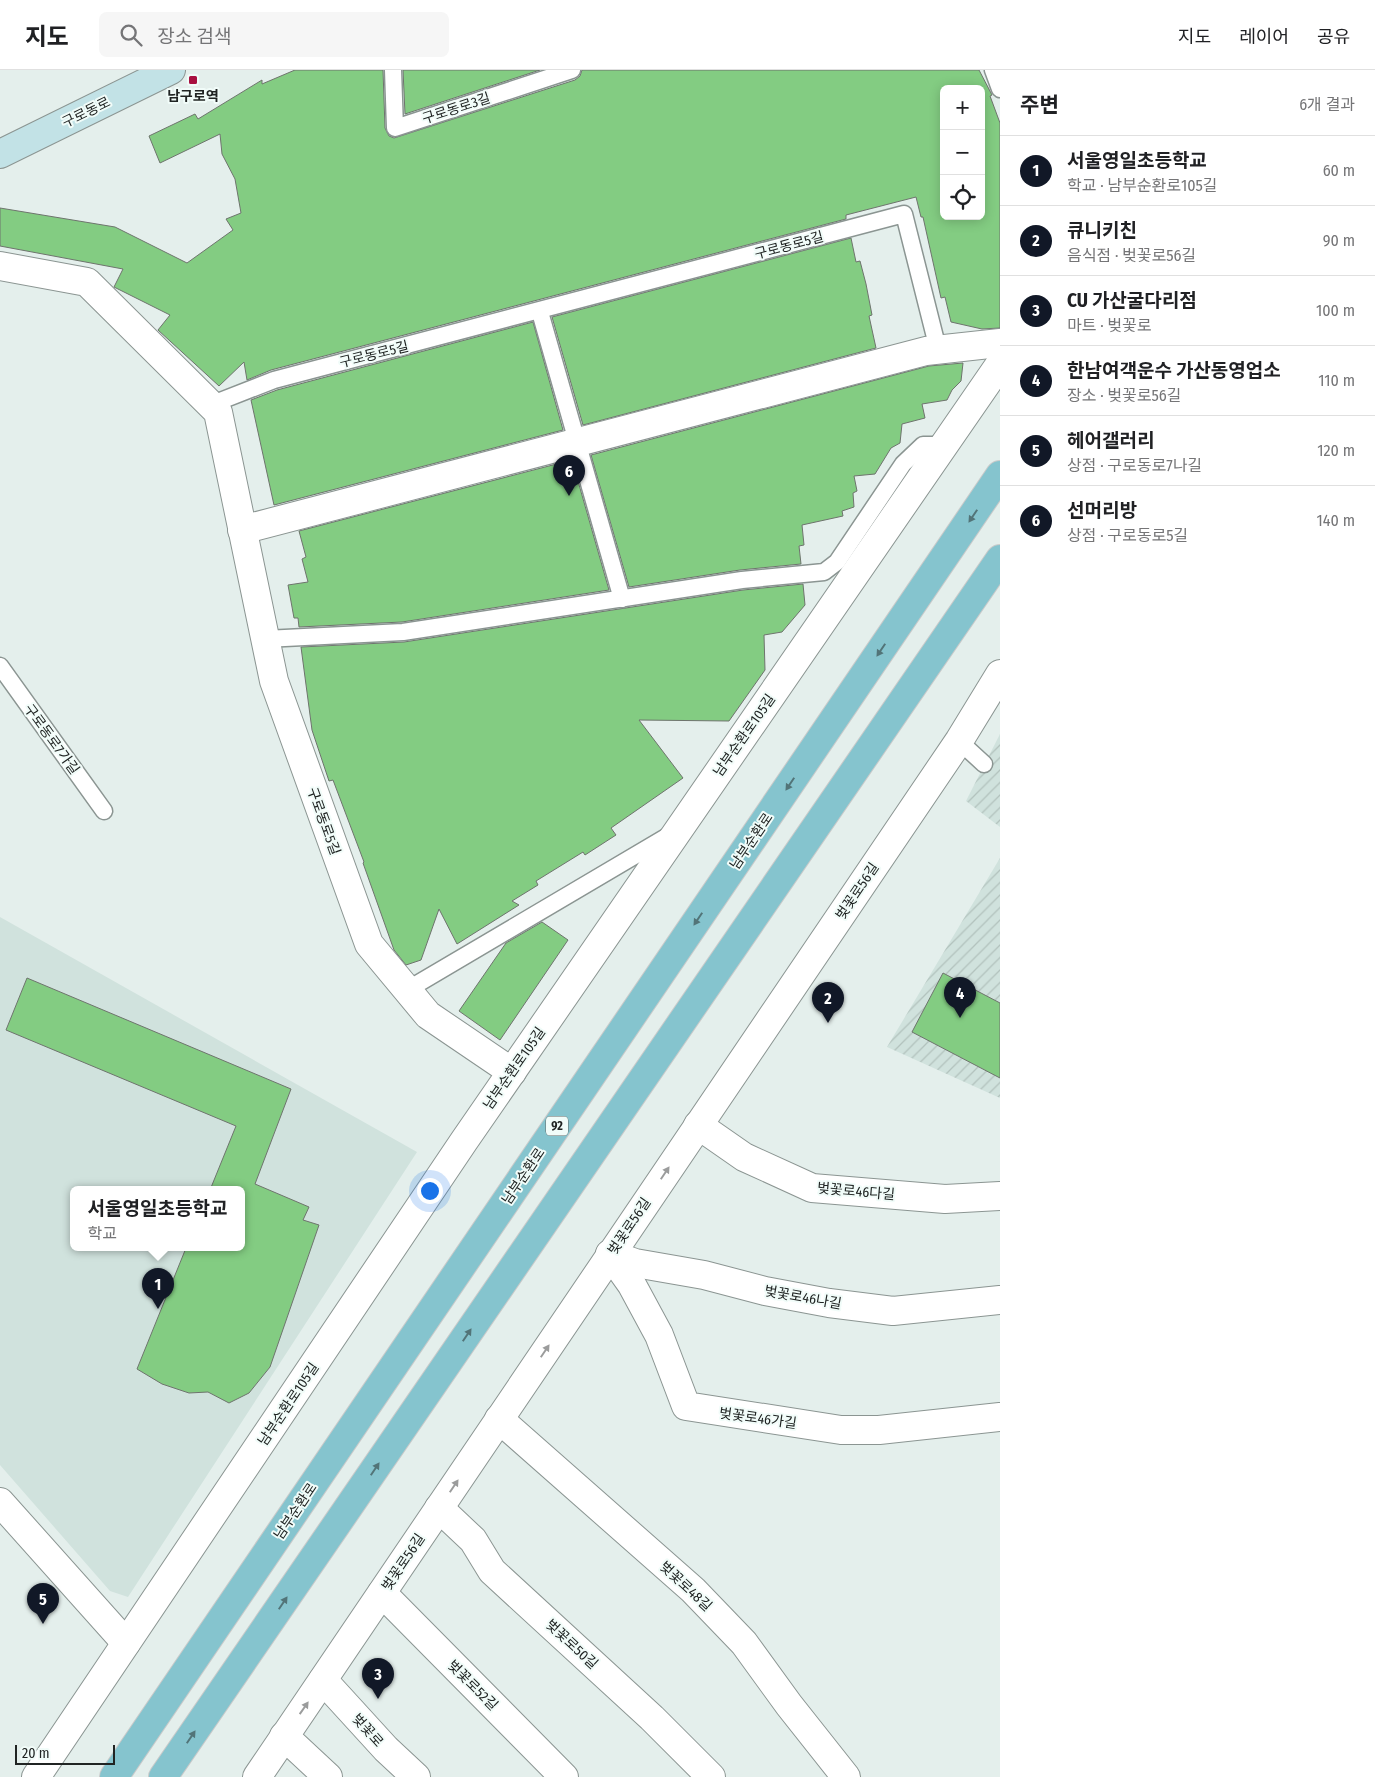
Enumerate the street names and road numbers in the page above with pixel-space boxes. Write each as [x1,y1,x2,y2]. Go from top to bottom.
street label: 구로동로3길 [420,89,492,127]
street label: 구로동로 [59,93,113,131]
street label: 구로동로5길 [753,228,826,263]
street label: 구로동로5길 [338,338,411,371]
street label: 남부순환로105길 [710,691,779,780]
street label: 구로동로7가길 [20,701,83,778]
street label: 구로동로5길 [303,785,344,857]
street label: 남부순환로 [726,810,777,873]
street label: 벚꽃로56길 [832,860,883,923]
street label: 남부순환로105길 [480,1024,549,1113]
road number: 92 [546,1116,568,1136]
street label: 남부순환로 [498,1145,549,1208]
street label: 벚꽃로46다길 [816,1180,896,1203]
street label: 벚꽃로56길 [604,1195,655,1258]
street label: 벚꽃로46나길 [763,1282,843,1313]
street label: 남부순환로105길 [254,1360,322,1449]
street label: 벚꽃로46가길 [718,1405,798,1432]
street label: 남부순환로 [270,1480,321,1543]
street label: 벚꽃로56길 [378,1531,429,1594]
street label: 벚꽃로48길 [656,1558,715,1615]
street label: 벚꽃로50길 [542,1616,601,1673]
street label: 벚꽃로52길 [444,1657,501,1714]
street label: 벚꽃로 [348,1710,387,1750]

